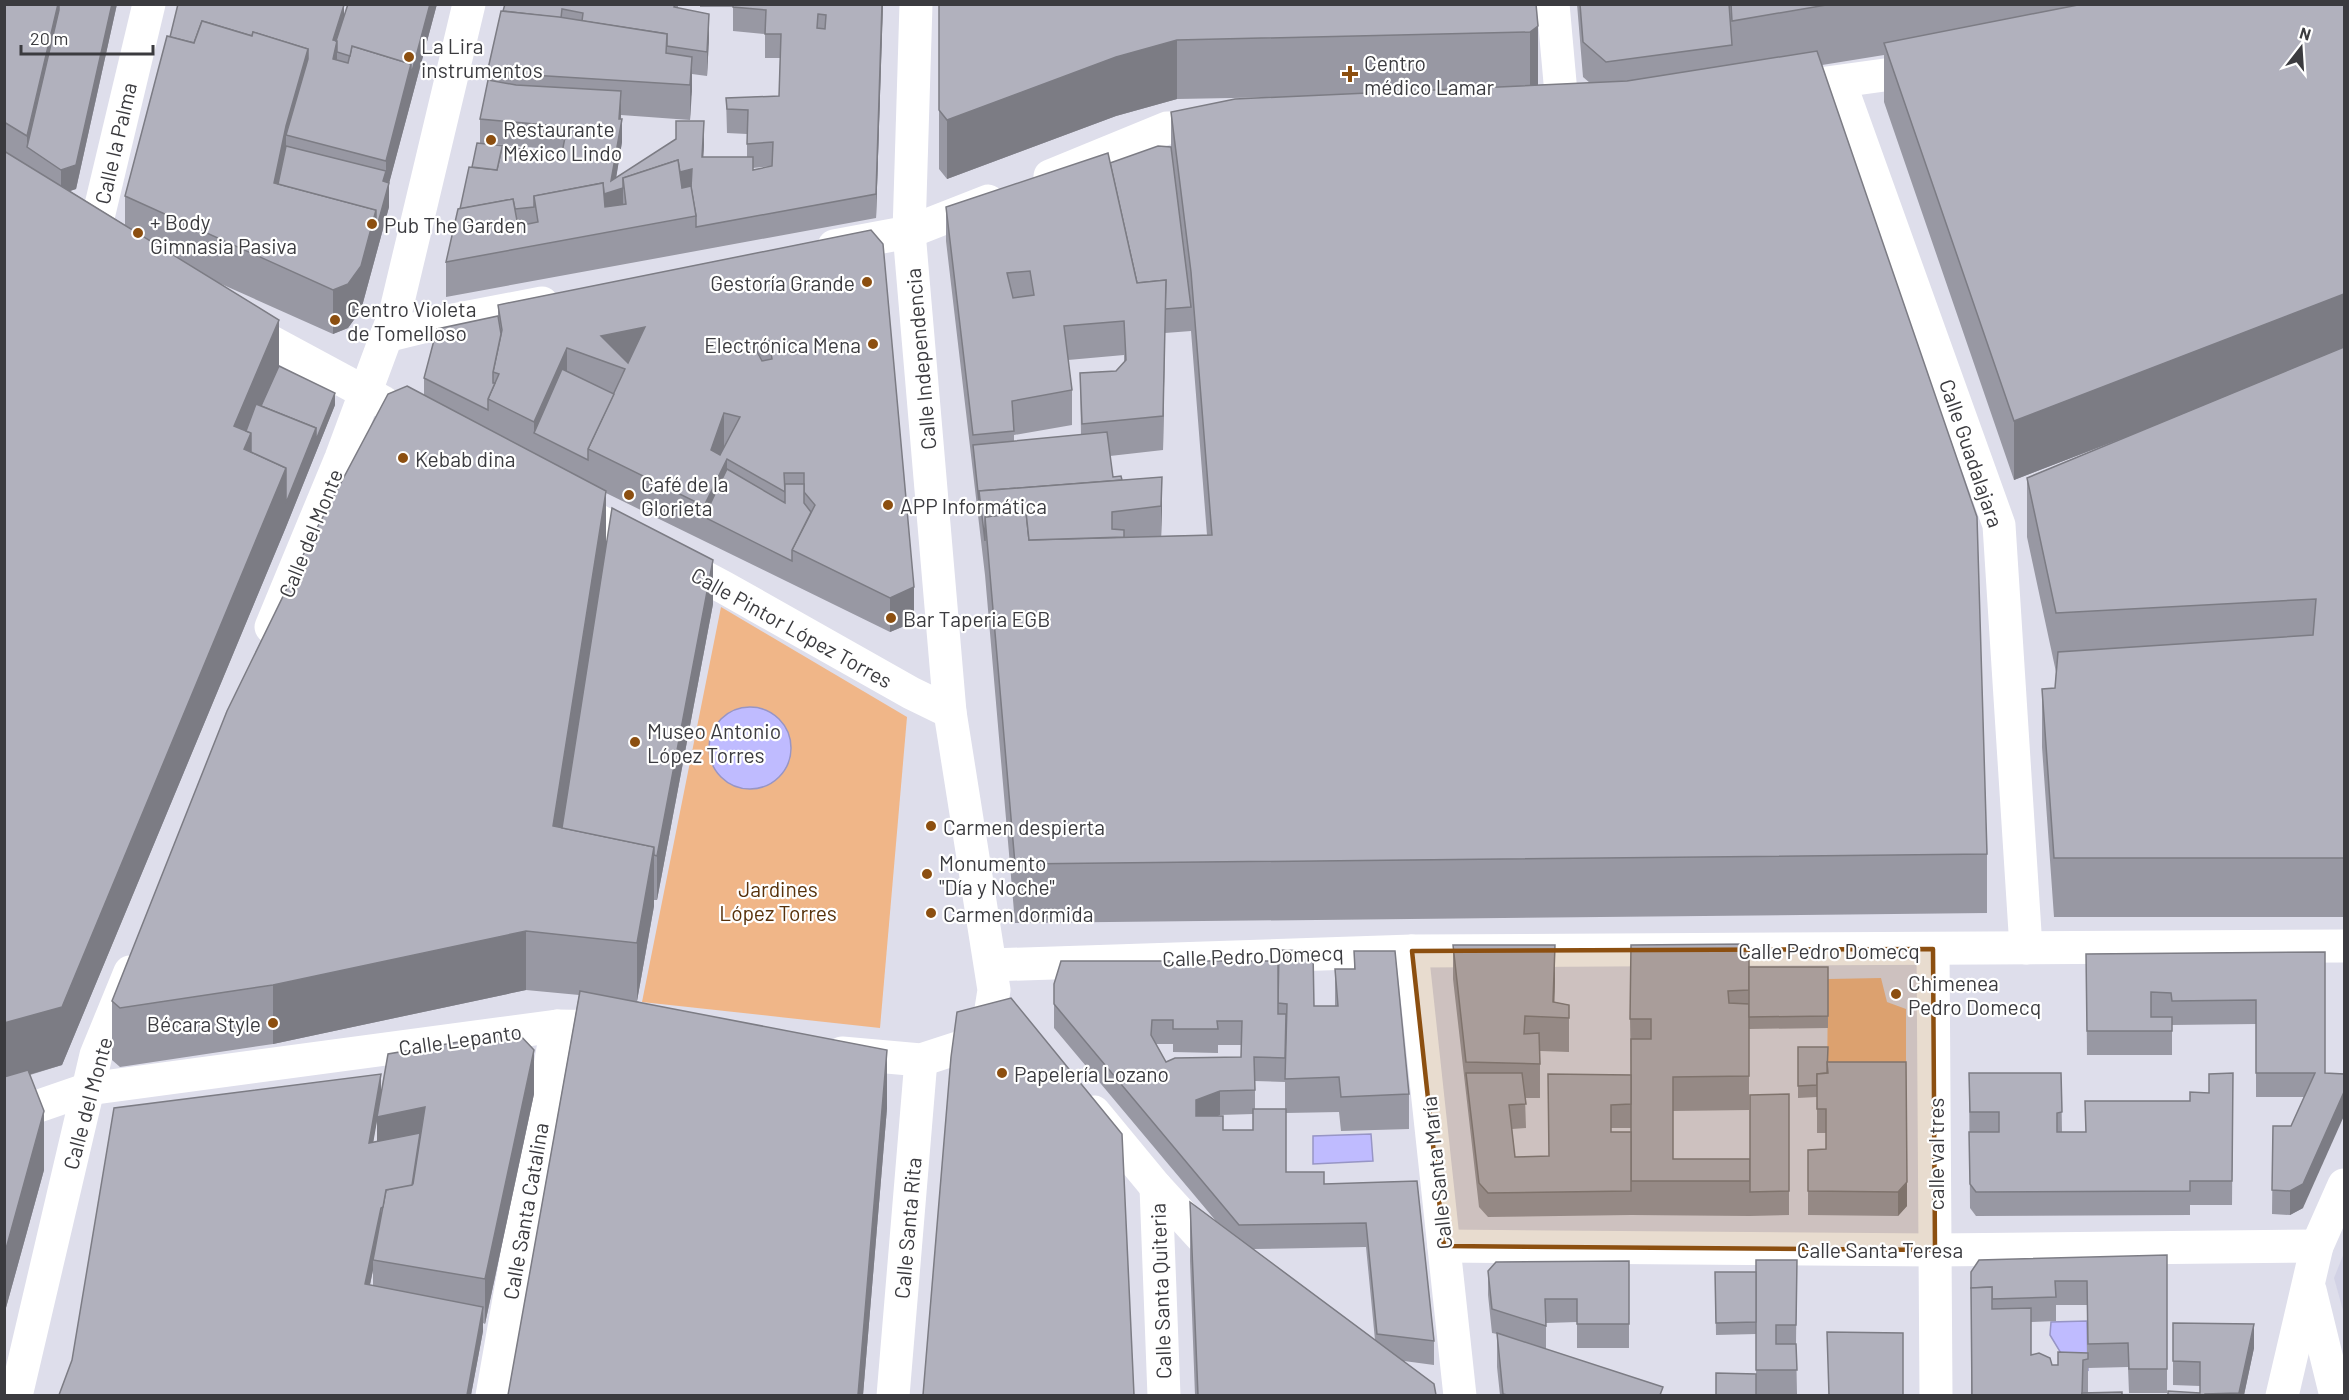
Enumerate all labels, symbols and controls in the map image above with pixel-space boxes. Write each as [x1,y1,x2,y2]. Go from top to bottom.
scale bar [21,18,153,56]
north arrow [2271,18,2331,78]
text: N [2298,23,2313,44]
text: 20 m [30,27,68,49]
place label: La Lira instrumentos [421,33,543,82]
marker: La Lira instrumentos [402,50,416,64]
place label: Centro médico Lamar [1364,50,1494,99]
marker: Centro médico Lamar [1341,65,1359,83]
street label: Calle la Palma [89,80,141,206]
place label: Restaurante México Lindo [503,116,622,165]
marker: Restaurante México Lindo [484,133,498,147]
place label: + Body Gimnasia Pasiva [150,209,297,258]
place label: Pub The Garden [384,212,527,237]
marker: Pub The Garden [365,217,379,231]
marker: + Body Gimnasia Pasiva [131,226,145,240]
street label: Calle Independencia [900,267,940,451]
place label: Gestoría Grande [710,270,855,295]
marker: Gestoría Grande [860,275,874,289]
place label: Centro Violeta de Tomelloso [347,296,477,345]
marker: Centro Violeta de Tomelloso [328,313,342,327]
place label: Electrónica Mena [704,332,861,357]
marker: Electrónica Mena [866,337,880,351]
street label: Calle Guadalajara [1935,376,2009,530]
place label: Kebab dina [415,446,515,471]
marker: Kebab dina [396,451,410,465]
street label: Calle del Monte [273,465,347,601]
place label: Café de la Glorieta [641,471,729,520]
marker: Café de la Glorieta [622,488,636,502]
place label: APP Informática [900,493,1047,518]
marker: APP Informática [881,498,895,512]
street label: Calle Pintor López Torres [687,561,897,693]
place label: Bar Taperia EGB [903,606,1050,631]
marker: Bar Taperia EGB [884,611,898,625]
place label: Museo Antonio López Torres [647,718,781,767]
marker: Museo Antonio López Torres [628,735,642,749]
place label: Carmen despierta [943,814,1105,839]
marker: Carmen despierta [924,819,938,833]
place label: Monumento "Día y Noche" [939,850,1055,899]
marker: Monumento "Día y Noche" [920,867,934,881]
park label: Jardines López Torres [719,876,837,925]
place label: Carmen dormida [943,901,1093,926]
marker: Carmen dormida [924,906,938,920]
street label: Calle Pedro Domecq [1738,938,1920,963]
street label: Calle Pedro Domecq [1162,939,1344,971]
place label: Chimenea Pedro Domecq [1908,970,2041,1019]
marker: Chimenea Pedro Domecq [1889,987,1903,1001]
place label: Bécara Style [147,1011,261,1036]
marker: Bécara Style [266,1016,280,1030]
street label: Calle Lepanto [397,1018,523,1060]
street label: Calle del Monte [57,1034,117,1172]
place label: Papelería Lozano [1014,1061,1169,1086]
marker: Papelería Lozano [995,1066,1009,1080]
street label: Calle Santa María [1416,1095,1456,1251]
street label: calle val tres [1923,1098,1948,1210]
street label: Calle Santa Catalina [497,1121,553,1301]
street label: Calle Santa Rita [888,1156,926,1300]
street label: Calle Santa Quiteria [1144,1203,1176,1379]
street label: Calle Santa Teresa [1797,1237,1963,1262]

